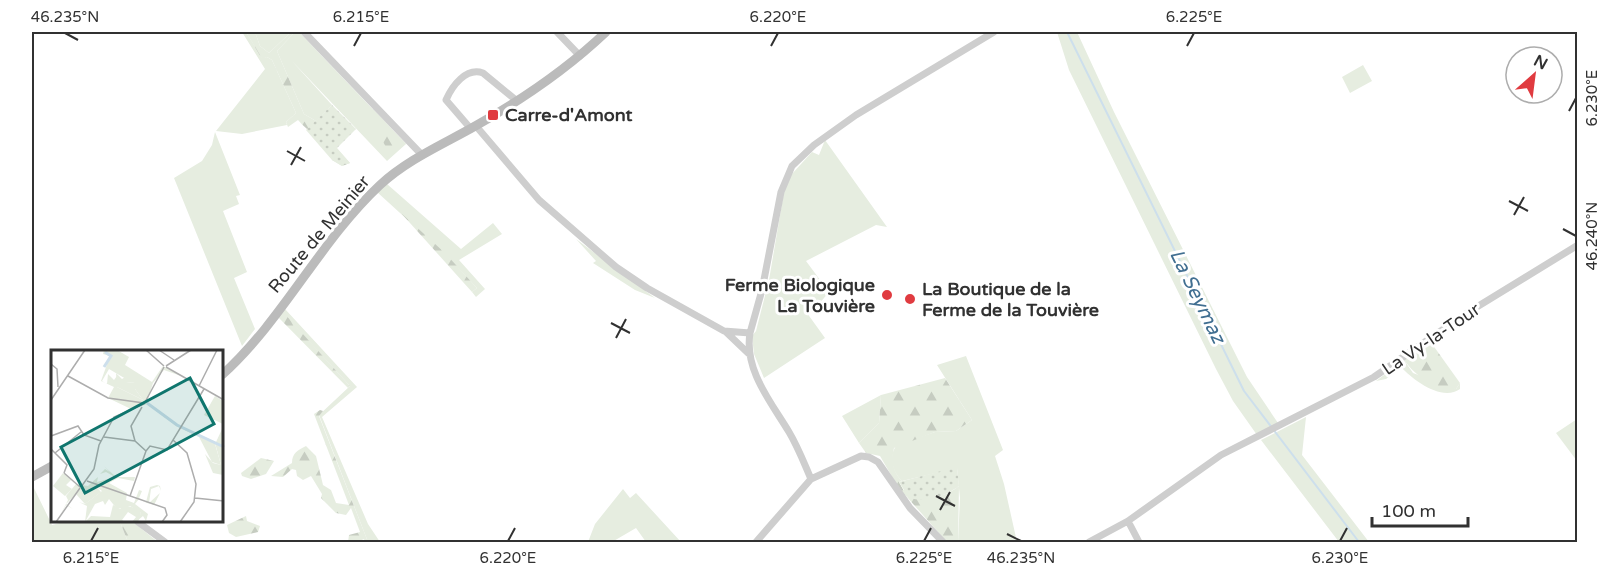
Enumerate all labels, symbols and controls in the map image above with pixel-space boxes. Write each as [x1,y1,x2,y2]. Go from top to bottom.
text: 46.235°N [31,8,99,26]
text: 6.215°E [333,8,389,26]
text: 6.220°E [750,8,806,26]
text: 6.225°E [1166,8,1222,26]
north arrow [1504,45,1564,105]
text: N [1530,51,1551,74]
text: 6.230°E [1583,70,1601,126]
place label: Carre-d'Amont [505,104,633,126]
marker: Carre-d'Amont [486,108,500,122]
street label: Route de Meinier [263,171,375,297]
text: 46.240°N [1583,202,1601,270]
water label: La Seymaz [1164,245,1231,349]
place label: Ferme Biologique La Touvière [725,274,875,317]
place label: La Boutique de la Ferme de la Touvière [922,278,1099,321]
marker: Ferme Biologique La Touvière [880,288,894,302]
marker: La Boutique de la Ferme de la Touvière [903,292,917,306]
street label: La Vy-la-Tour [1378,298,1484,380]
inset map [51,350,224,523]
scale bar [1372,490,1468,528]
text: 100 m [1381,500,1436,522]
text: 6.215°E [63,549,119,567]
text: 6.220°E [480,549,536,567]
text: 6.225°E [896,549,952,567]
text: 46.235°N [987,549,1055,567]
text: 6.230°E [1312,549,1368,567]

